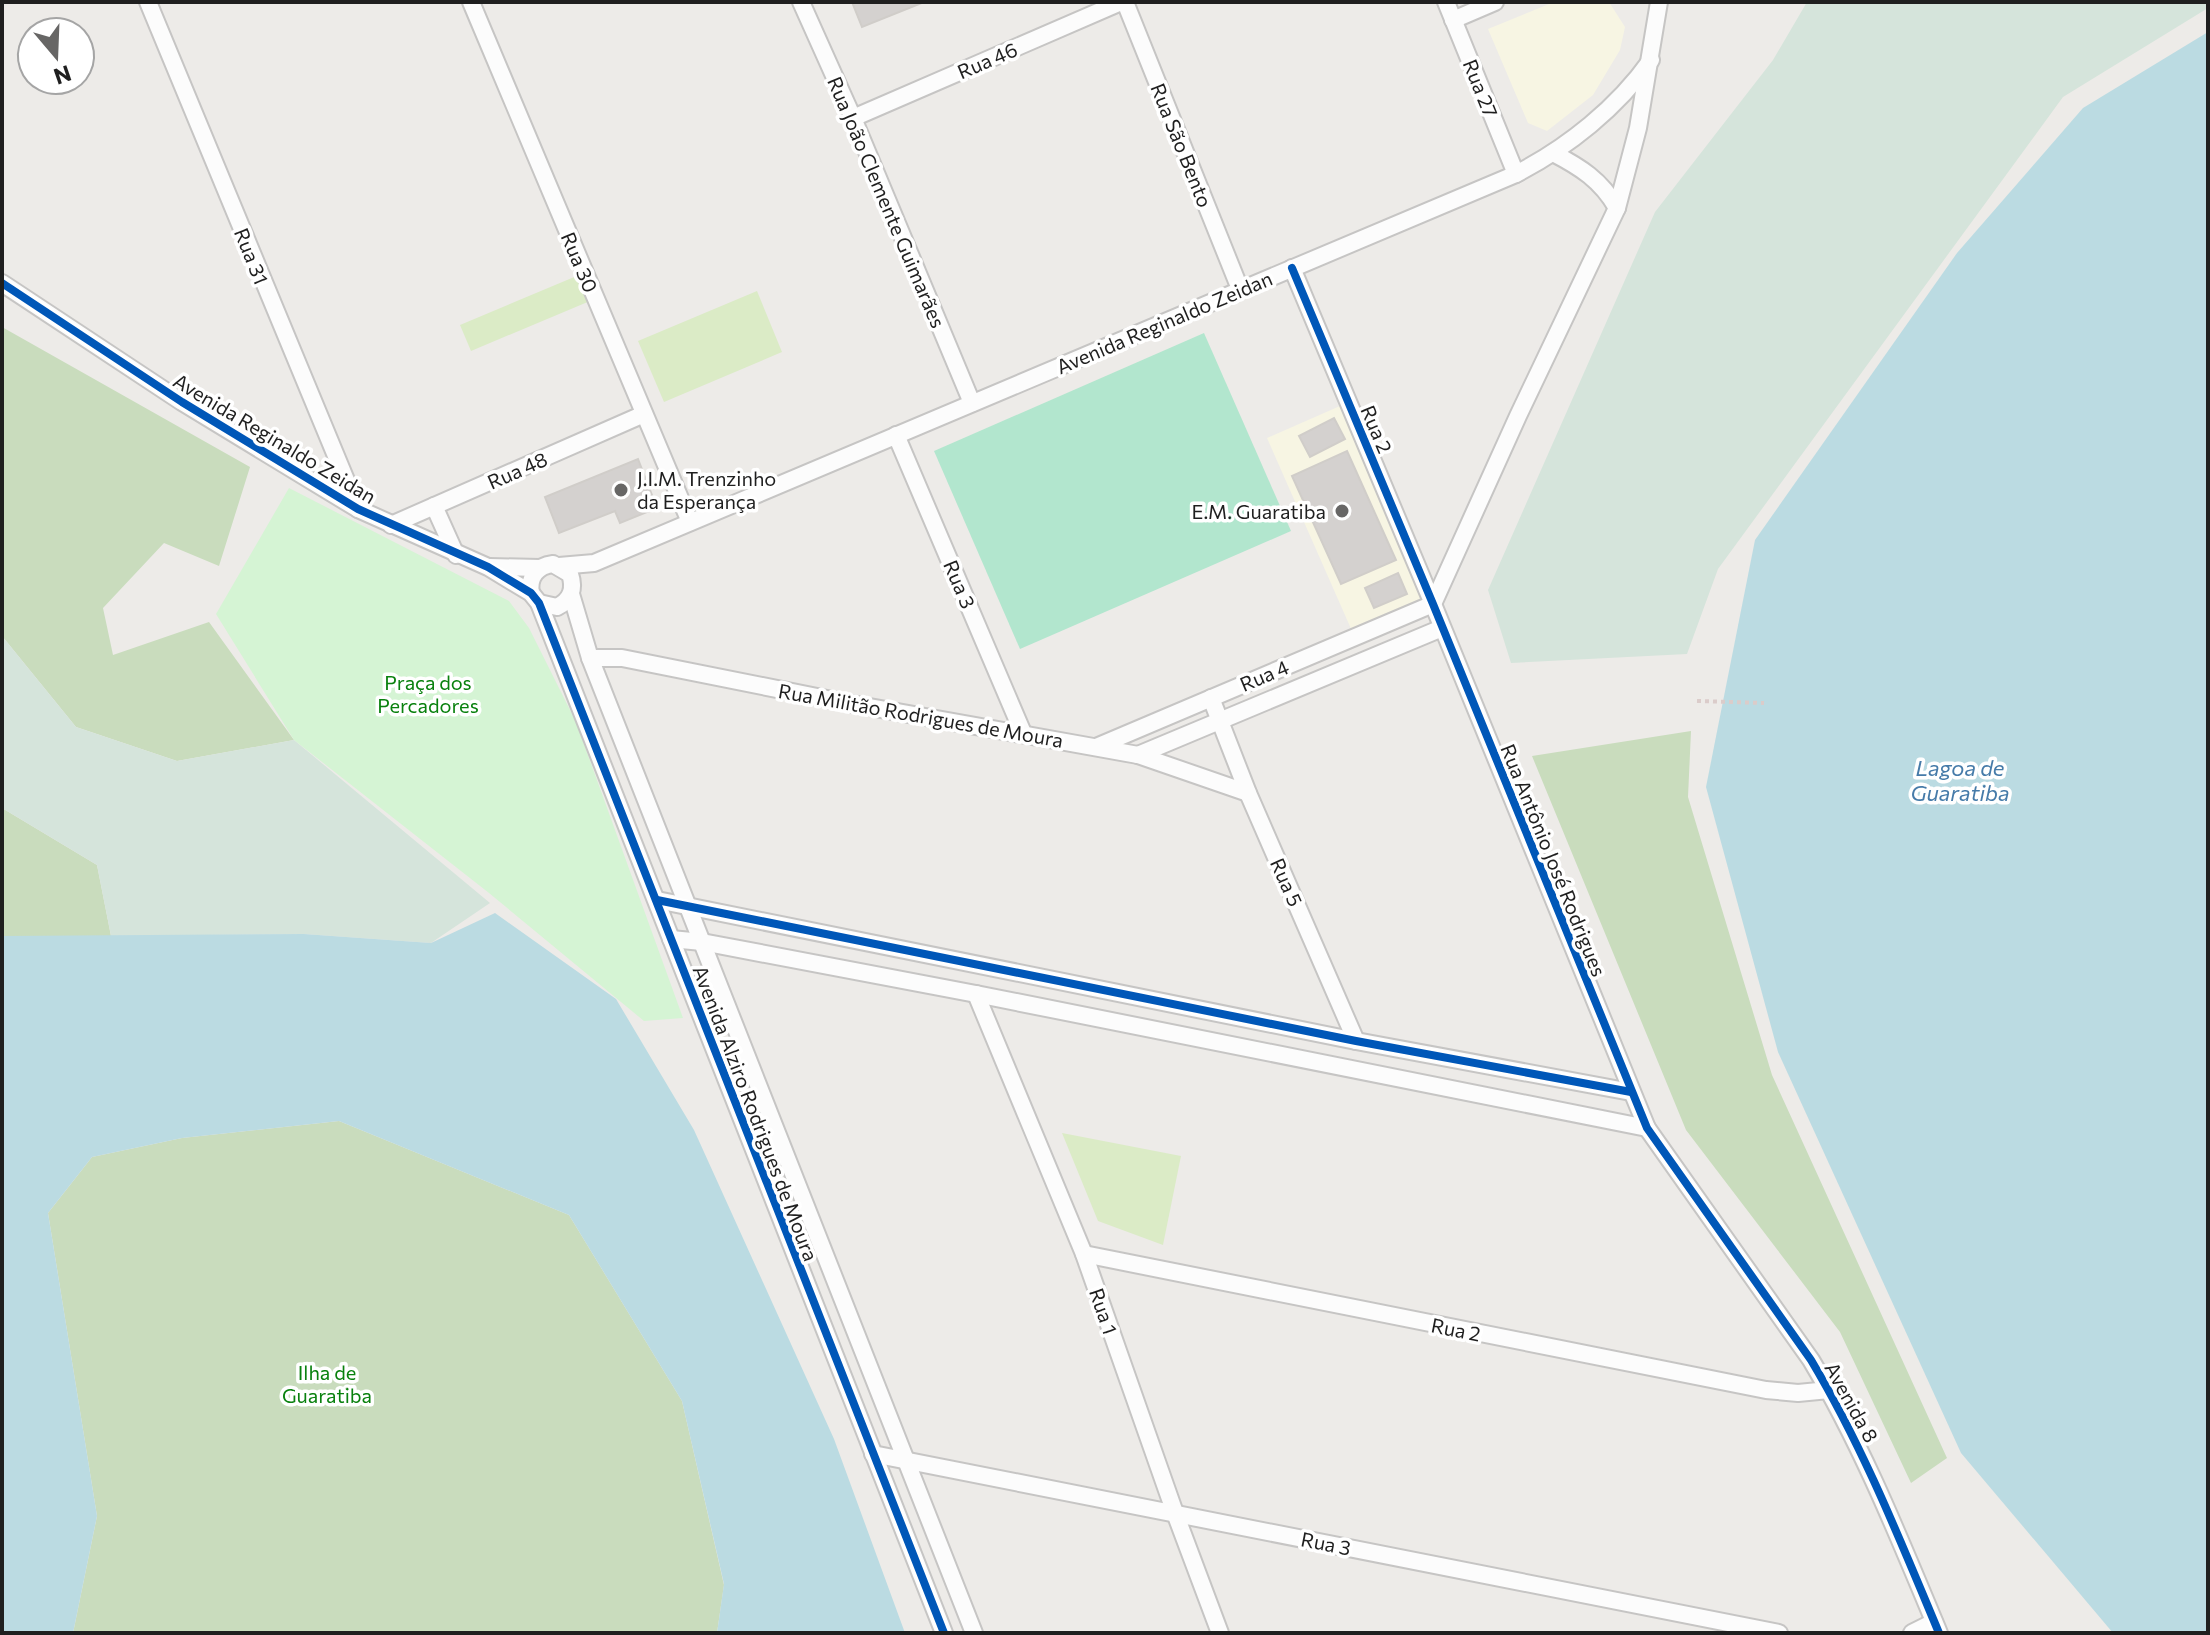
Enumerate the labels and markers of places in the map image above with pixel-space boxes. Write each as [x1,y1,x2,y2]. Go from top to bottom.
place label: J.I.M. Trenzinho da Esperança [637,466,776,513]
marker: J.I.M. Trenzinho da Esperança [612,481,630,499]
place label: E.M. Guaratiba [1192,499,1326,523]
marker: E.M. Guaratiba [1333,502,1351,520]

